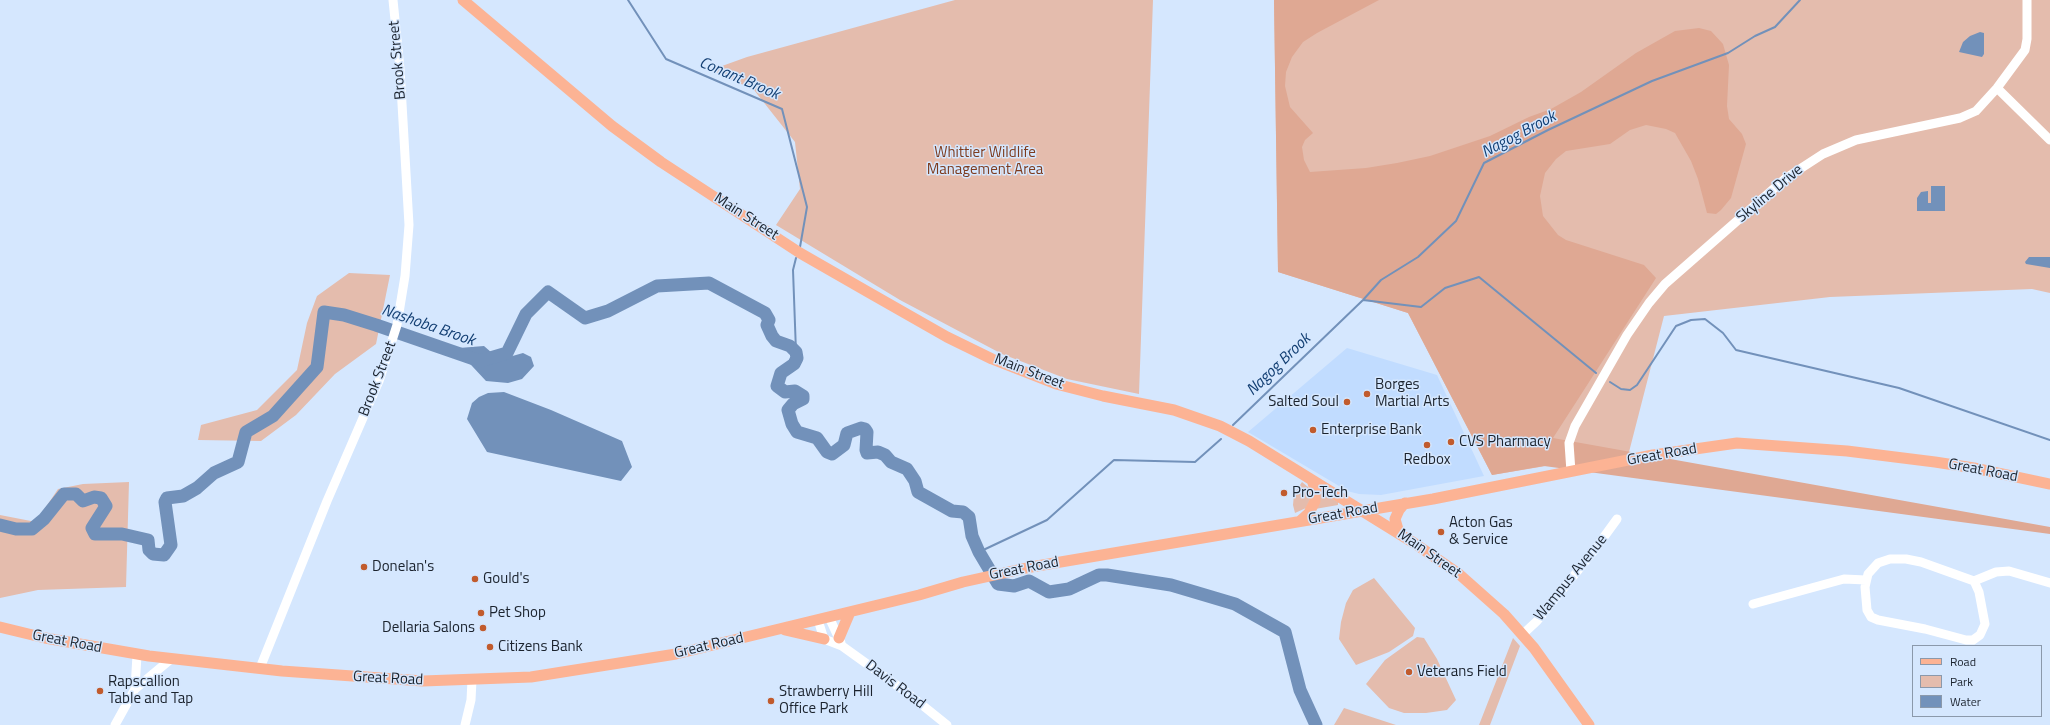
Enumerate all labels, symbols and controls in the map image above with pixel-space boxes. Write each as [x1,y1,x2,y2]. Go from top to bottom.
street label: Brook Street [386,20,410,100]
water label: Conant Brook [696,54,782,104]
water label: Nagog Brook [1479,107,1559,163]
park label: Whittier Wildlife Management Area [927,144,1043,179]
street label: Skyline Drive [1733,161,1807,227]
street label: Main Street [710,189,782,245]
water label: Nashoba Brook [379,301,477,351]
water label: Nagog Brook [1243,330,1315,400]
street label: Brook Street [355,339,401,419]
street label: Main Street [992,350,1066,394]
place label: Borges Martial Arts [1375,376,1450,411]
marker: Borges Martial Arts [1362,389,1372,399]
place label: Salted Soul [1268,393,1339,411]
marker: Salted Soul [1342,397,1352,407]
place label: Enterprise Bank [1321,421,1422,439]
marker: Enterprise Bank [1308,425,1318,435]
place label: CVS Pharmacy [1459,433,1551,451]
marker: CVS Pharmacy [1446,437,1456,447]
marker: Redbox [1422,440,1432,450]
street label: Great Road [1626,440,1698,470]
place label: Redbox [1403,451,1451,469]
street label: Great Road [1947,455,2019,487]
place label: Pro-Tech [1292,484,1348,502]
marker: Pro-Tech [1279,488,1289,498]
street label: Great Road [1307,499,1379,529]
place label: Acton Gas & Service [1449,514,1513,549]
street label: Main Street [1394,526,1464,582]
marker: Acton Gas & Service [1436,527,1446,537]
street label: Wampus Avenue [1531,531,1611,625]
street label: Great Road [988,553,1060,585]
place label: Donelan's [372,558,434,576]
marker: Donelan's [359,562,369,572]
place label: Gould's [483,570,530,588]
marker: Gould's [470,574,480,584]
place label: Pet Shop [489,604,546,622]
marker: Pet Shop [476,608,486,618]
place label: Dellaria Salons [382,619,475,637]
marker: Dellaria Salons [478,623,488,633]
street label: Great Road [31,626,103,658]
street label: Great Road [673,629,745,663]
place label: Citizens Bank [498,638,583,656]
marker: Citizens Bank [485,642,495,652]
legend [1912,645,2042,717]
text: Road [1950,652,1976,671]
street label: Davis Road [861,657,929,713]
place label: Veterans Field [1417,663,1507,681]
marker: Veterans Field [1404,667,1414,677]
street label: Great Road [352,668,424,690]
text: Park [1950,672,1973,691]
place label: Rapscallion Table and Tap [108,673,193,708]
place label: Strawberry Hill Office Park [779,683,873,718]
marker: Rapscallion Table and Tap [95,686,105,696]
text: Water [1950,692,1981,711]
marker: Strawberry Hill Office Park [766,696,776,706]

